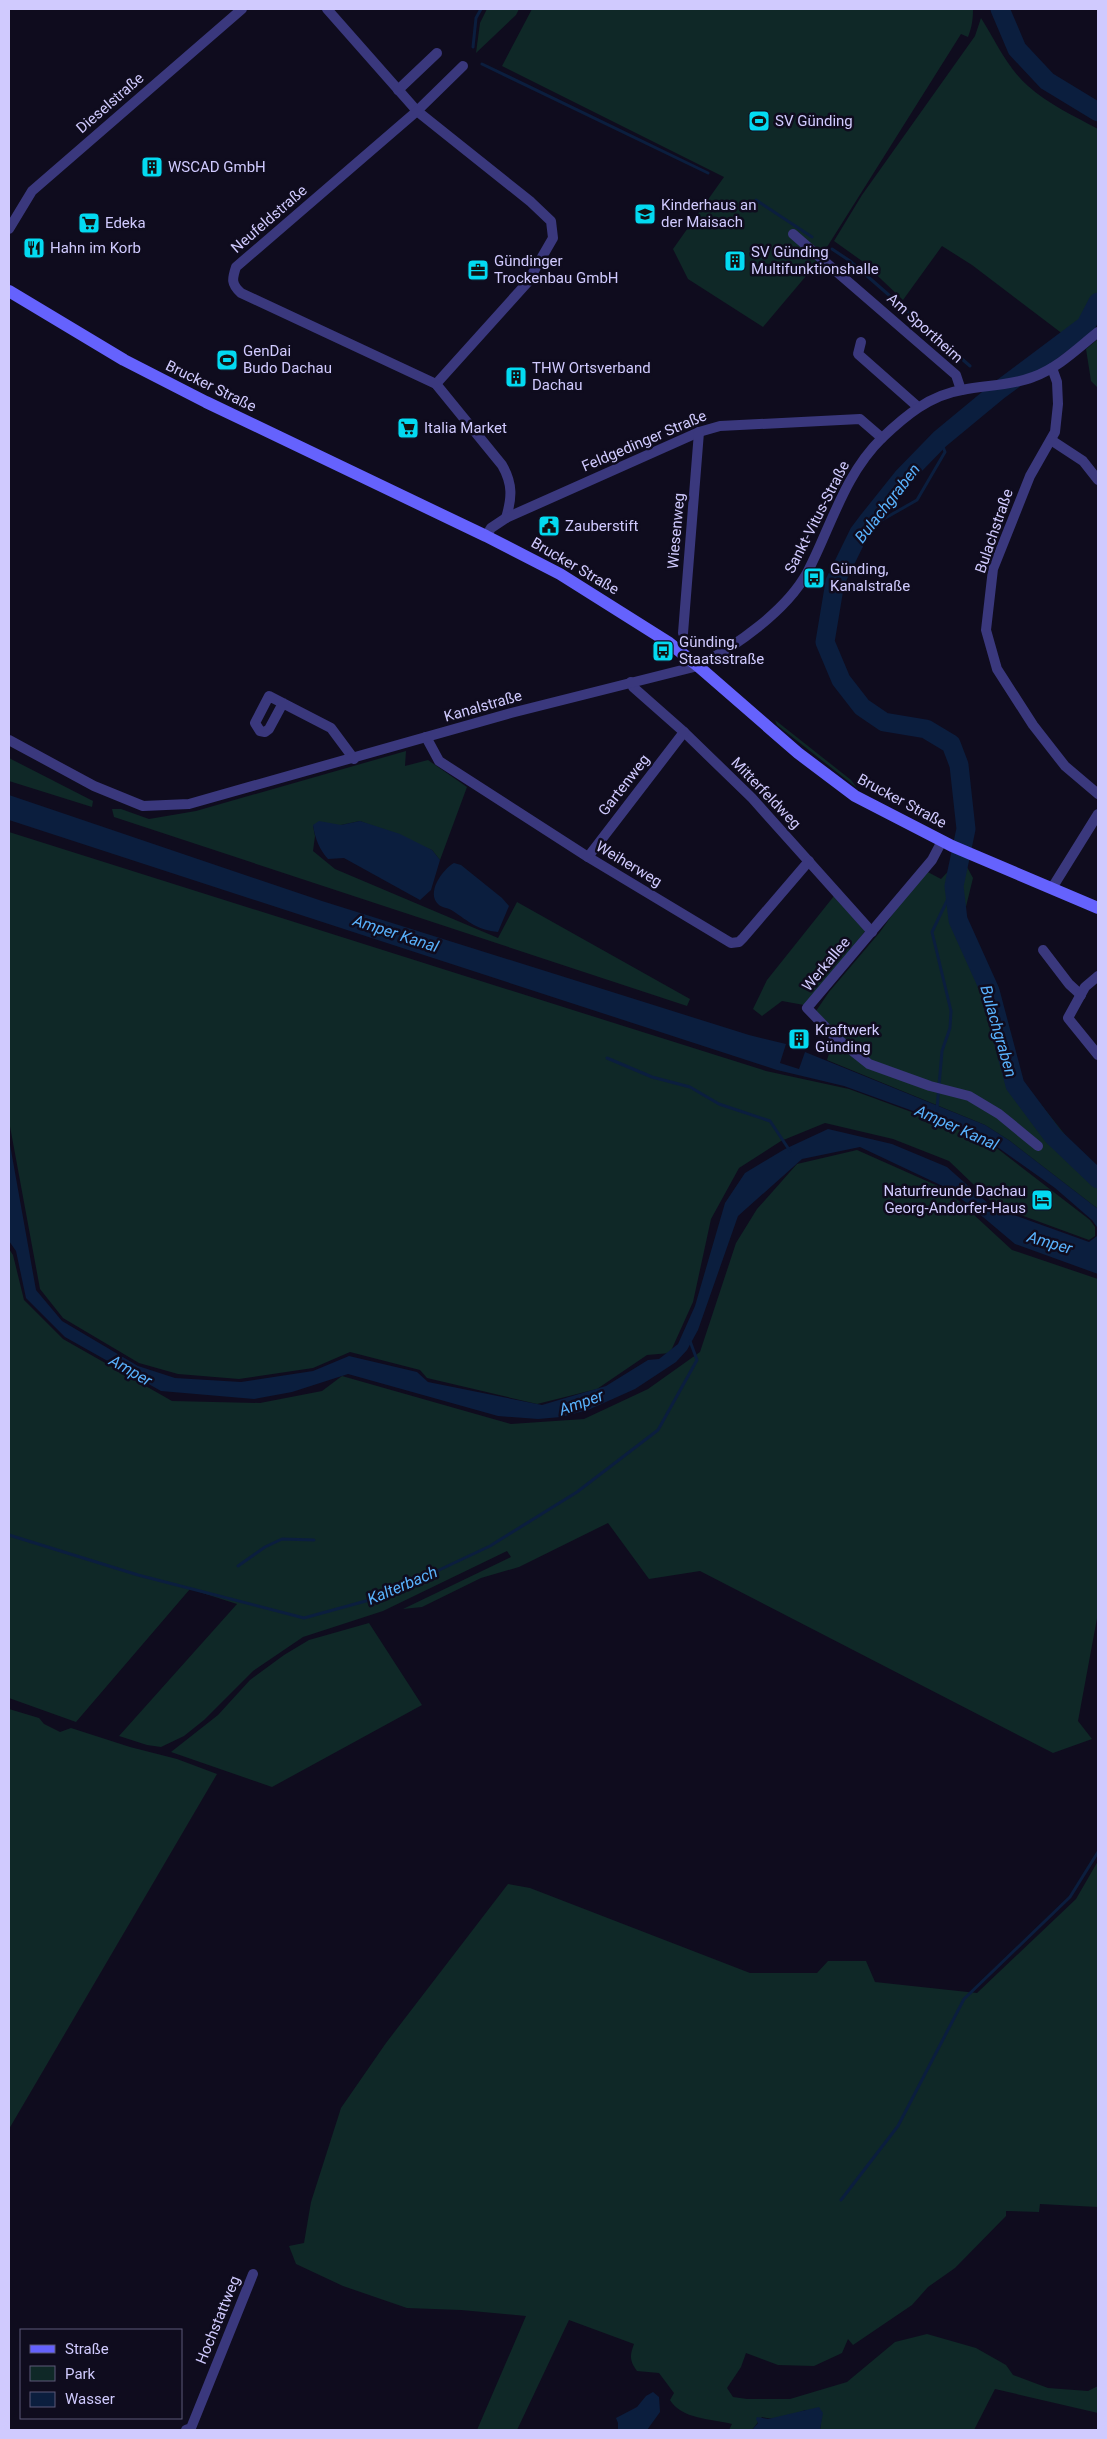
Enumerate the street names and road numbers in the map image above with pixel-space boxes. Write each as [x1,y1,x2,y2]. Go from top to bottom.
street label: Dieselstraße [73,69,147,137]
street label: Neufeldstraße [227,181,311,257]
street label: Am Sportheim [883,289,967,367]
street label: Brucker Straße [163,356,259,416]
street label: Feldgedinger Straße [579,407,709,475]
street label: Sankt-Vitus-Straße [781,458,853,576]
street label: Bulachstraße [971,486,1017,576]
street label: Wiesenweg [664,492,688,570]
street label: Brucker Straße [528,534,622,598]
street label: Kanalstraße [442,686,524,726]
street label: Gartenweg [595,751,653,819]
street label: Mitterfeldweg [727,753,805,833]
street label: Brucker Straße [854,770,950,832]
street label: Weiherweg [593,837,665,891]
street label: Werkallee [798,933,854,995]
street label: Hochstattweg [192,2273,244,2367]

